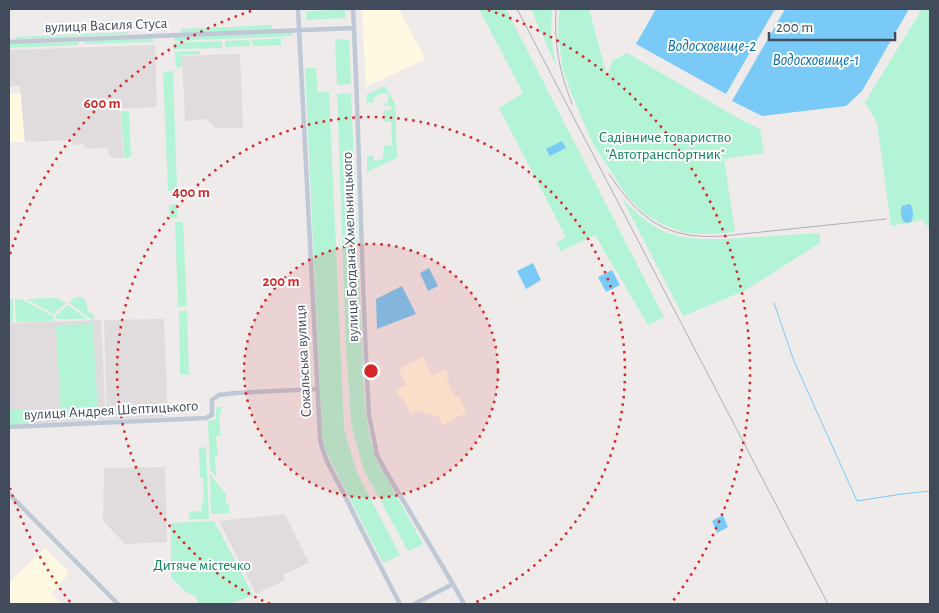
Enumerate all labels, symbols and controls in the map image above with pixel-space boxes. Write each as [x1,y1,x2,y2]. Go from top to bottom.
scale bar [769,10,895,42]
street label: вулиця Василя Стуса [44,16,168,35]
text: 200 m [776,20,813,35]
water label: Водосховище-2 [668,38,756,54]
water label: Водосховище-1 [772,52,860,68]
text: 600 m [83,96,121,111]
park label: Садівниче товариство "Автотранспортник" [599,130,731,162]
street label: вулиця Богдана Хмельницького [340,152,361,342]
text: 400 m [172,185,210,200]
text: 200 m [262,274,300,289]
street label: Сокальська вулиця [293,304,314,418]
centre of rings [362,362,380,380]
street label: вулиця Андрея Шептицького [23,398,199,423]
park label: Дитяче містечко [153,558,251,573]

